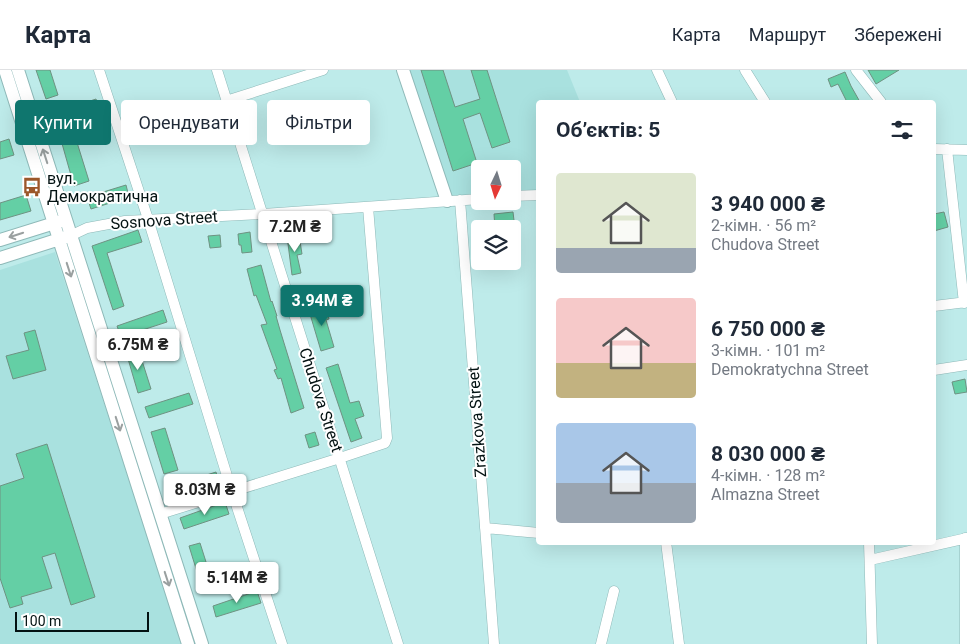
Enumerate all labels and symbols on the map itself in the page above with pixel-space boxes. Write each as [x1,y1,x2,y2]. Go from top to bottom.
one-way arrow [40,149,49,164]
north arrow [471,160,521,210]
place label: вул. Демократична [47,169,158,206]
bus stop icon: вул. Демократична [21,176,43,198]
street label: Sosnova Street [110,207,218,233]
pin: 7.2M ₴ [254,210,336,253]
one-way arrow [9,231,24,240]
one-way arrow [64,261,74,277]
pin: 3.94M ₴ [276,284,368,327]
pin: 6.75M ₴ [92,328,184,371]
street label: Chudova Street [295,345,347,455]
street label: Zrazkova Street [464,366,490,478]
one-way arrow [114,416,123,432]
pin: 8.03M ₴ [159,474,251,516]
pin: 5.14M ₴ [191,562,283,604]
one-way arrow [163,571,172,587]
scale bar [15,609,149,632]

